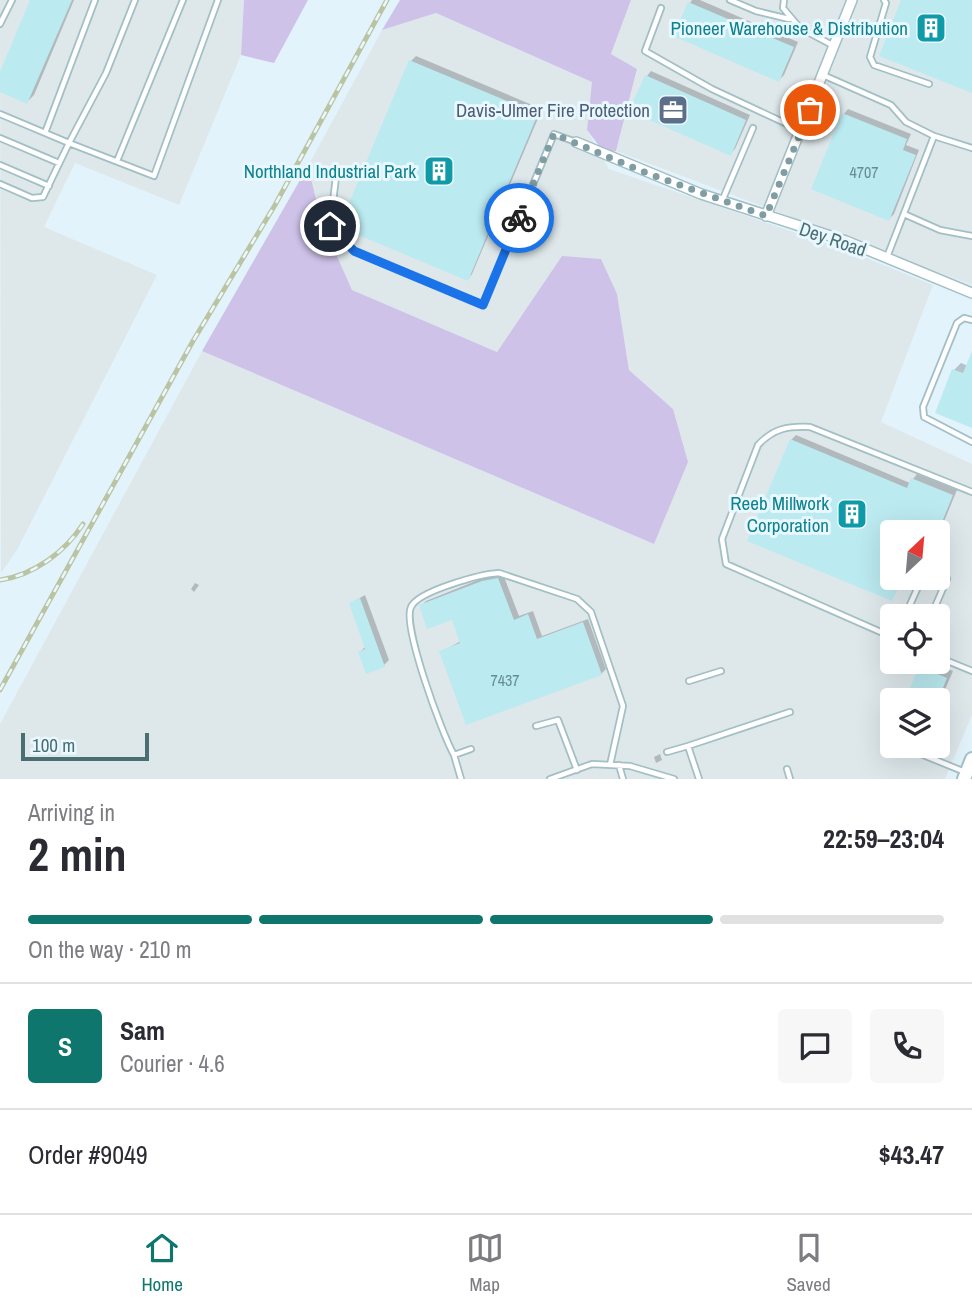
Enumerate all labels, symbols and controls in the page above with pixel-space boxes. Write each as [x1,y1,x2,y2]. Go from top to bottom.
building icon: Pioneer Warehouse & Distribution [914,11,948,45]
place label: Pioneer Warehouse & Distribution [670,15,908,41]
pin [780,80,840,140]
icon: bag [791,91,829,129]
office icon: Davis-Ulmer Fire Protection [656,93,690,127]
place label: Davis-Ulmer Fire Protection [456,97,650,123]
building icon: Northland Industrial Park [422,154,456,188]
place label: Northland Industrial Park [244,158,416,184]
house number: 4707 [849,161,879,183]
courier [484,183,554,253]
pin [300,196,360,256]
icon: bike [500,199,538,237]
icon: home [311,207,349,245]
street label: Dey Road [796,215,870,263]
place label: Reeb Millwork Corporation [730,490,829,538]
building icon: Reeb Millwork Corporation [835,497,869,531]
north arrow [880,520,950,590]
map controls [880,520,950,758]
button: locate [880,604,950,674]
house number: 7437 [490,669,520,691]
button: layers [880,688,950,758]
scale bar [21,730,149,762]
text: 100 m [32,732,75,758]
text: Arriving in [28,797,115,828]
text: 22:59–23:04 [823,821,944,856]
text: 2 min [28,823,127,885]
text: On the way · 210 m [28,934,192,965]
button: chat [778,1009,852,1083]
button: phone [870,1009,944,1083]
text: Sam [120,1013,165,1048]
text: S [58,1029,72,1064]
text: Courier · 4.6 [120,1048,225,1079]
text: Order #9049 [28,1137,148,1172]
text: $43.47 [879,1137,944,1172]
tab: Home [141,1229,183,1297]
tab: Map [466,1229,504,1297]
tab: Saved [786,1229,831,1297]

